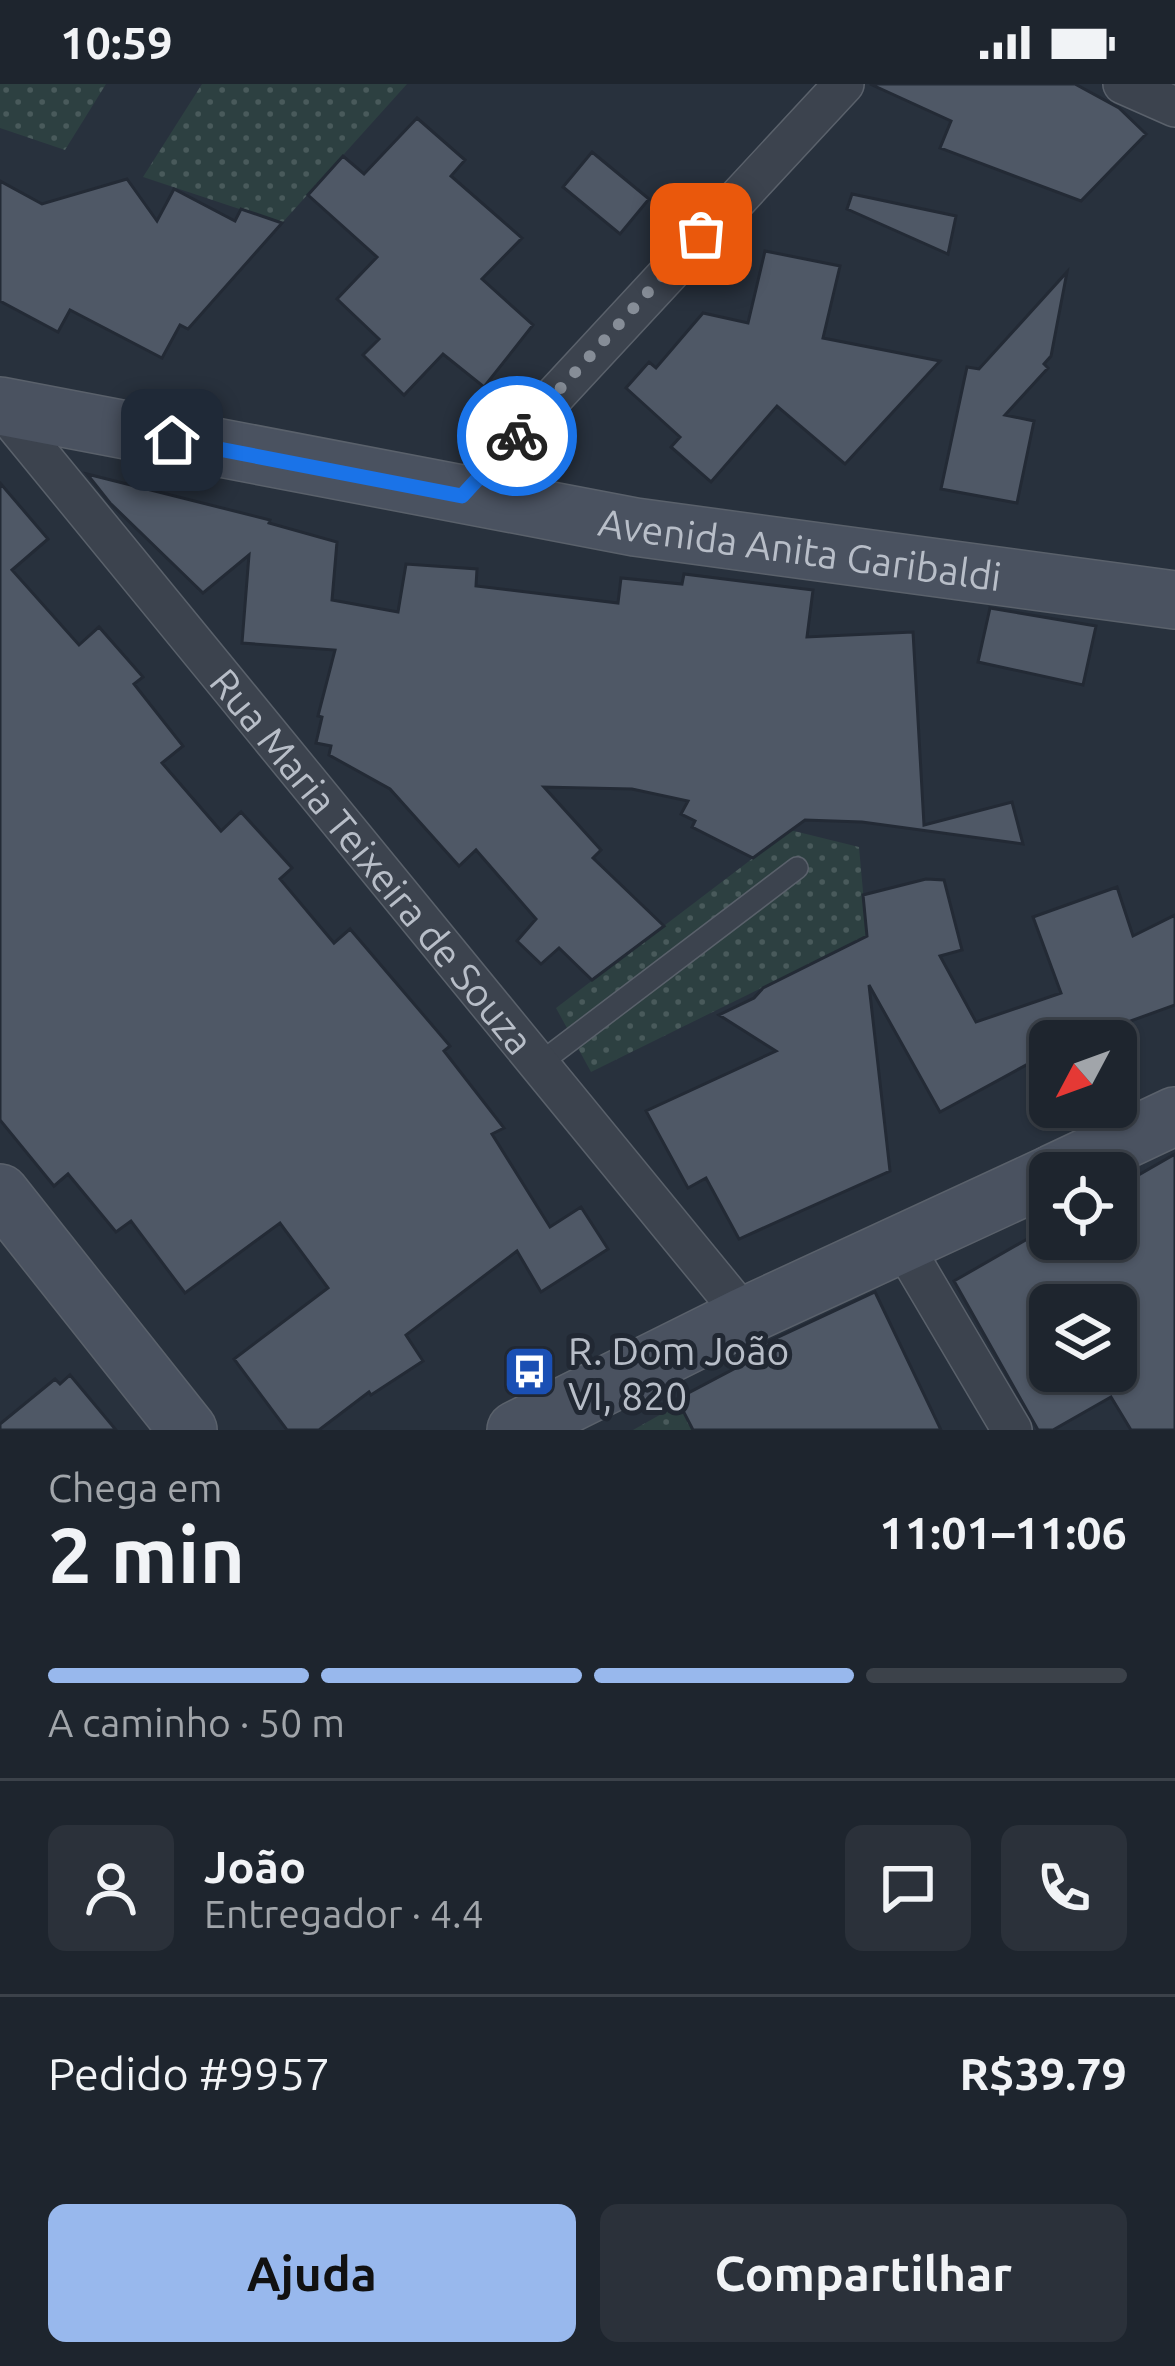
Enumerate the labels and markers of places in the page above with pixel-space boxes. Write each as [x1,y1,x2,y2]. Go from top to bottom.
pin [650,183,752,285]
pin [121,389,223,491]
place label: R. Dom João VI, 820 [568,1329,789,1417]
bus stop icon: R. Dom João VI, 820 [501,1344,557,1400]

